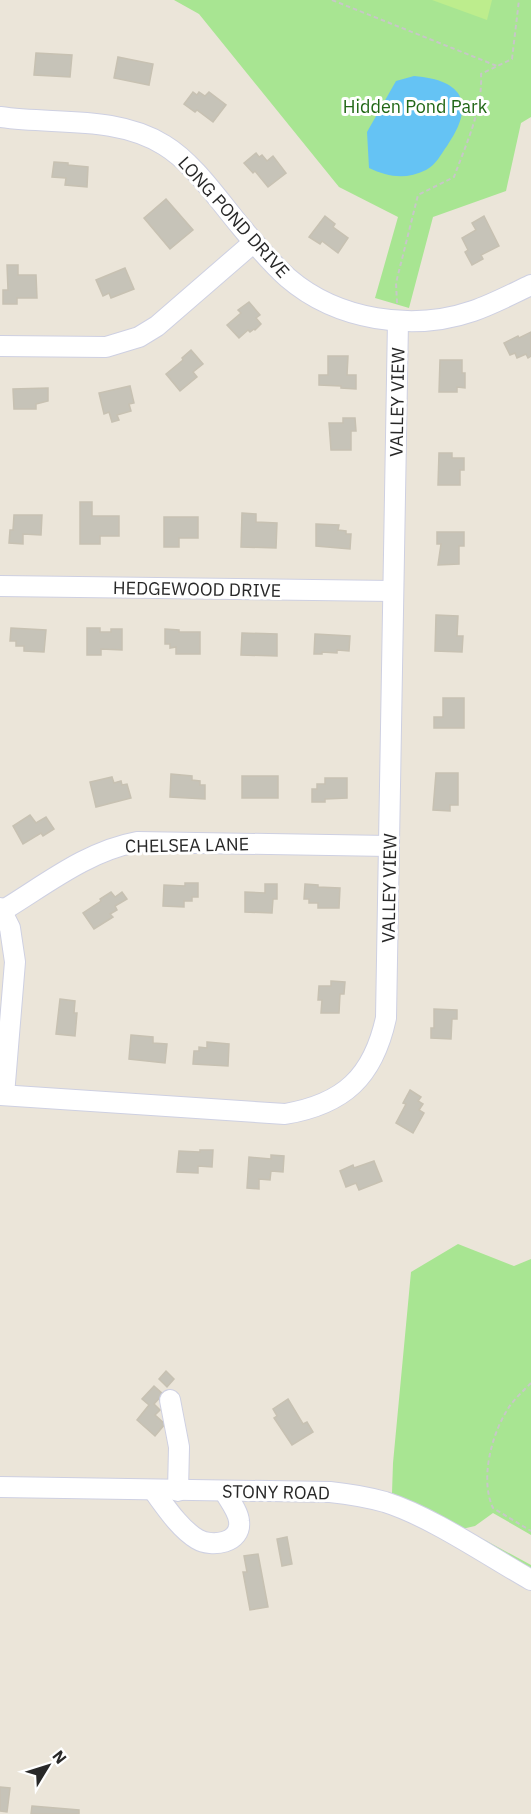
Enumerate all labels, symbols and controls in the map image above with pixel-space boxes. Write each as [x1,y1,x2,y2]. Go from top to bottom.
park label: Hidden Pond Park [343,95,488,118]
street label: LONG POND DRIVE [173,151,295,283]
street label: VALLEY VIEW [385,347,409,457]
street label: HEDGEWOOD DRIVE [113,576,281,602]
street label: CHELSEA LANE [125,832,249,858]
street label: VALLEY VIEW [377,833,401,943]
street label: STONY ROAD [222,1480,330,1504]
north arrow [18,1736,78,1796]
text: N [48,1746,71,1767]

